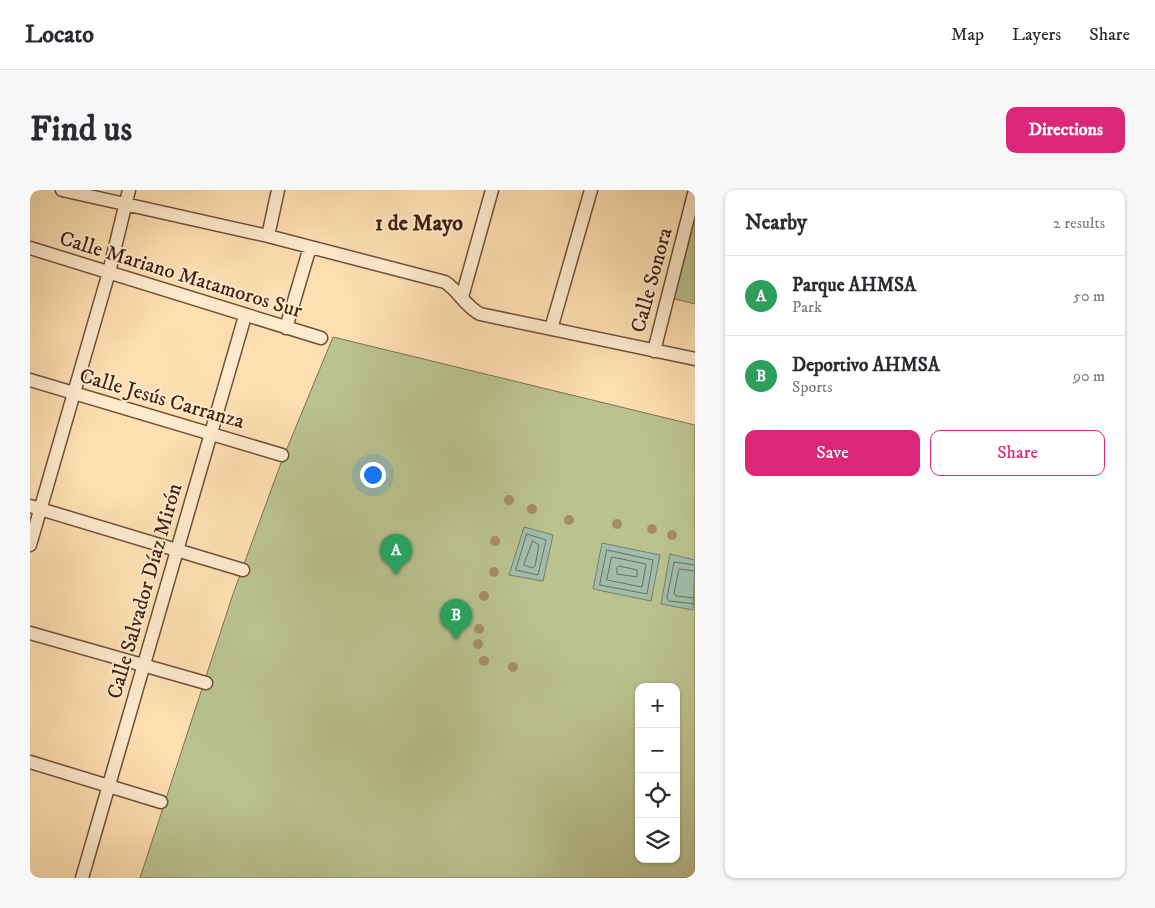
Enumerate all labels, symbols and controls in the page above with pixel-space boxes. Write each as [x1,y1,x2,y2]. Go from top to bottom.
text: Locato [25,20,94,50]
text: Map [951,24,984,46]
text: Layers [1012,24,1061,46]
text: Share [1089,24,1130,46]
button: Directions [1006,107,1125,153]
text: Find us [30,108,132,152]
district label: 1 de Mayo [375,210,463,237]
text: Nearby [745,210,807,236]
text: 2 results [1053,213,1105,233]
street label: Calle Sonora [625,225,678,336]
street label: Calle Mariano Matamoros Sur [56,226,305,324]
text: Parque AHMSA [792,274,916,297]
text: A [756,286,766,306]
text: 50 m [1073,286,1105,306]
text: Park [792,297,822,317]
text: Deportivo AHMSA [792,354,940,377]
street label: Calle Jesús Carranza [76,363,247,435]
text: B [756,366,766,386]
text: 90 m [1073,366,1105,386]
text: Sports [792,377,833,397]
button: Save [745,430,920,476]
button: Share [930,430,1105,476]
your location [360,462,386,488]
street label: Calle Salvador Díaz Mirón [102,480,188,702]
pin: A [380,534,412,575]
pin: B [440,599,472,640]
map controls [635,683,680,863]
button: + [635,683,680,728]
button: − [635,728,680,773]
button: locate [635,773,680,818]
button: layers [635,818,680,863]

